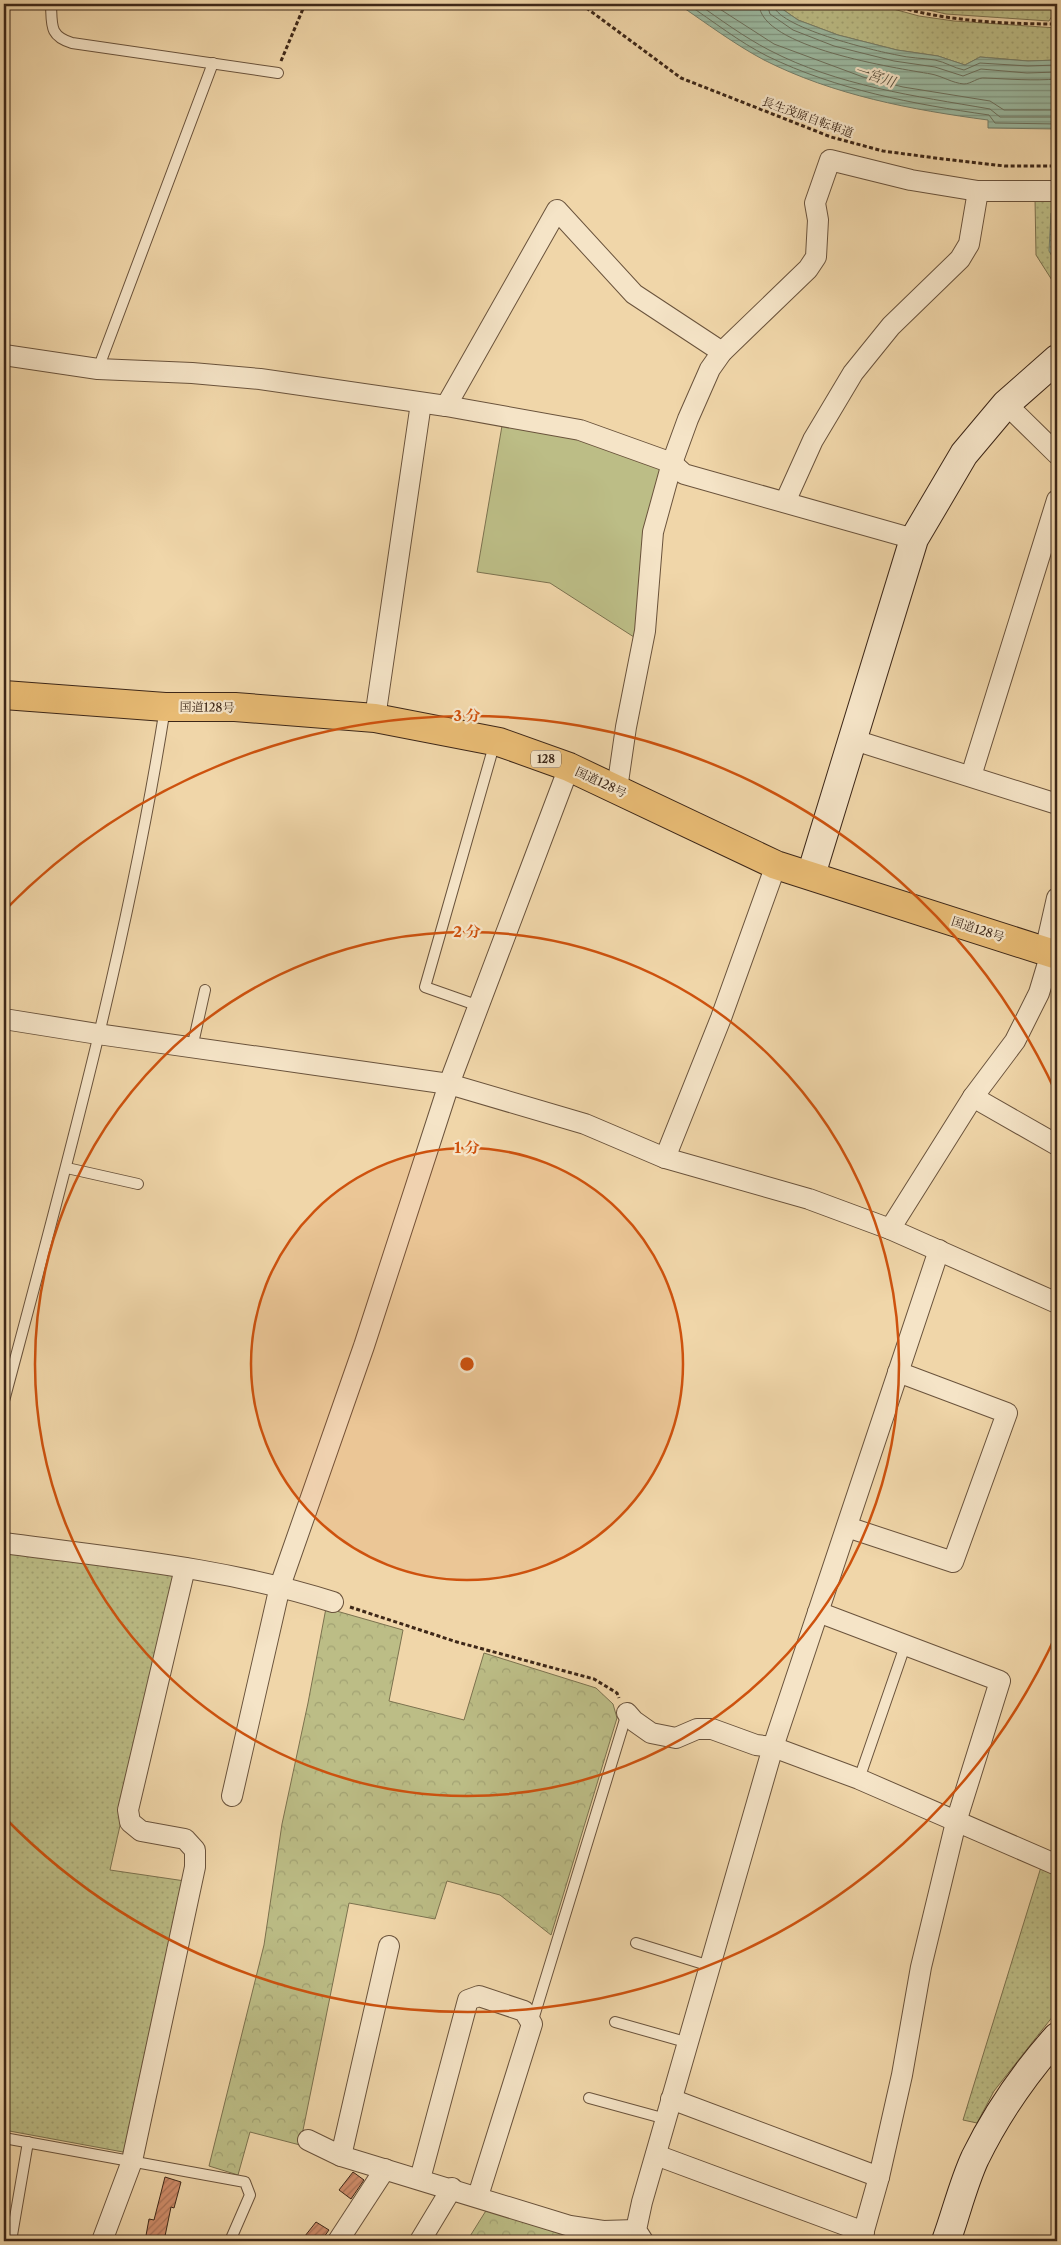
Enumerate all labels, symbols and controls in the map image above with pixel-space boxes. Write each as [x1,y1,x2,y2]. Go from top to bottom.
water label: 一宮川 [852,61,900,92]
street label: 長生茂原自転車道 [760,94,856,140]
street label: 国道128号 [179,699,235,715]
text: 3 分 [453,706,481,725]
road number: 128 [531,751,561,768]
street label: 国道128号 [573,764,629,800]
street label: 国道128号 [949,913,1007,945]
text: 2 分 [453,922,481,941]
text: 1 分 [454,1138,480,1157]
centre of rings [458,1355,476,1373]

